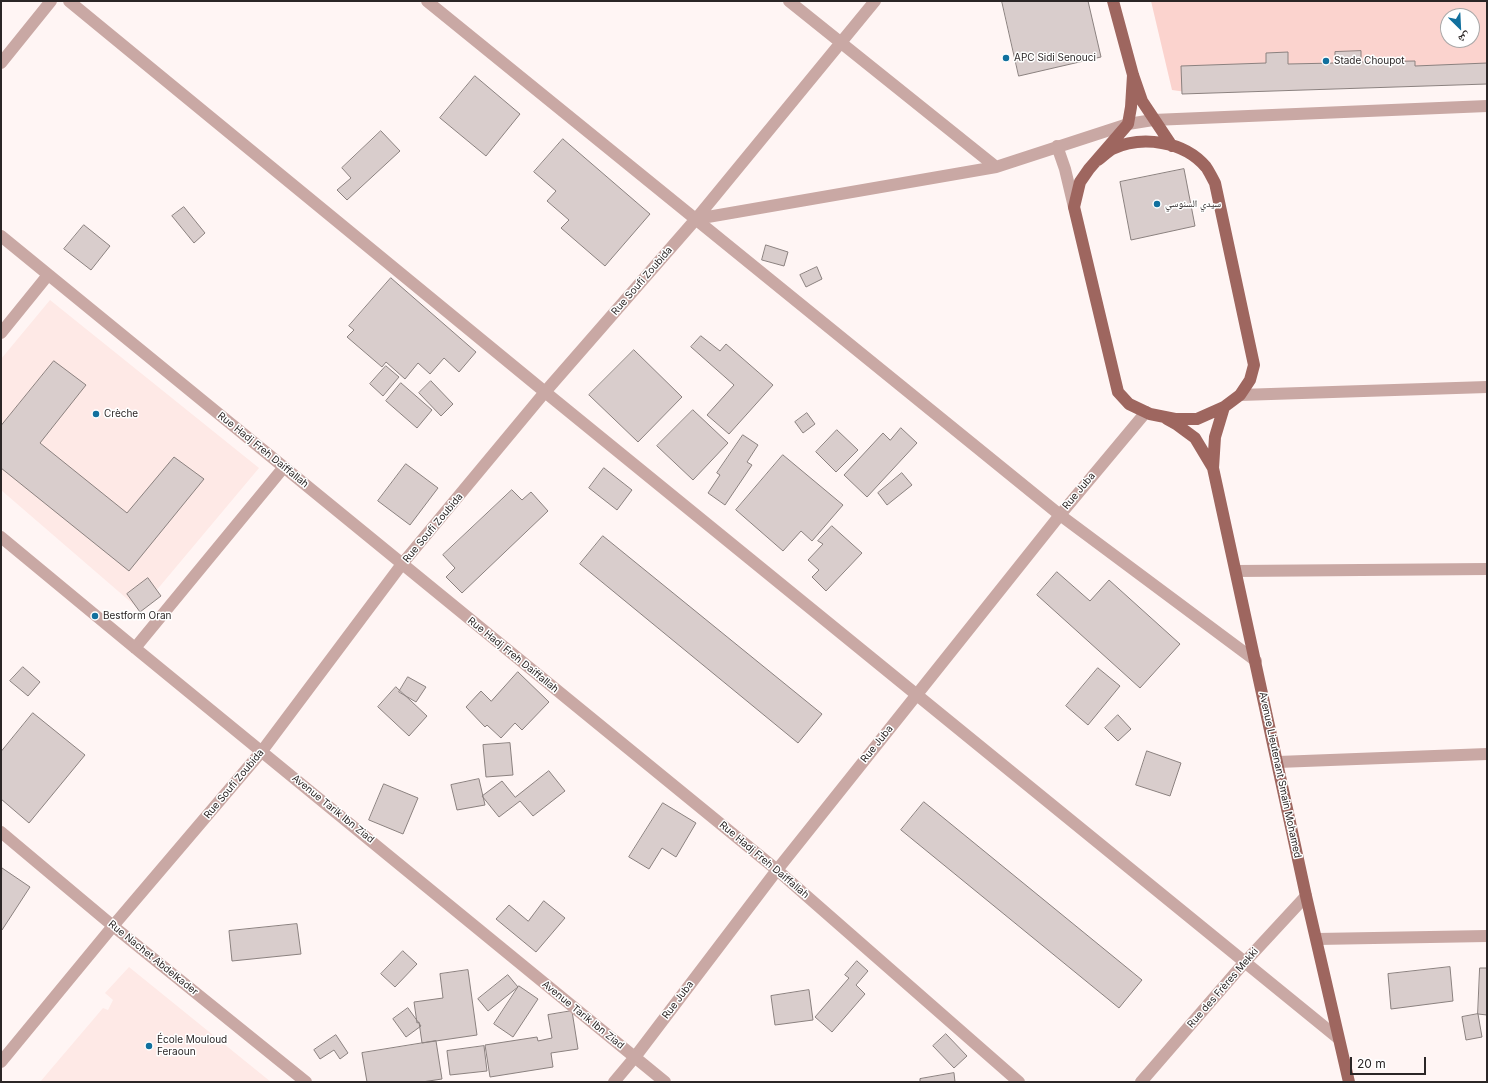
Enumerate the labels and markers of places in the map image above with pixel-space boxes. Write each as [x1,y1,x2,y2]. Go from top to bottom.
place label: APC Sidi Senouci [1014,52,1096,64]
marker: APC Sidi Senouci [1001,53,1011,63]
place label: Stade Choupot [1334,55,1405,67]
marker: Stade Choupot [1321,56,1331,66]
place label: سيدي السنوسي [1165,198,1221,210]
marker: سيدي السنوسي [1152,199,1162,209]
place label: Crèche [104,408,138,420]
marker: Crèche [91,409,101,419]
place label: Bestform Oran [103,610,172,622]
marker: Bestform Oran [90,611,100,621]
place label: École Mouloud Feraoun [157,1034,227,1058]
marker: École Mouloud Feraoun [144,1041,154,1051]

